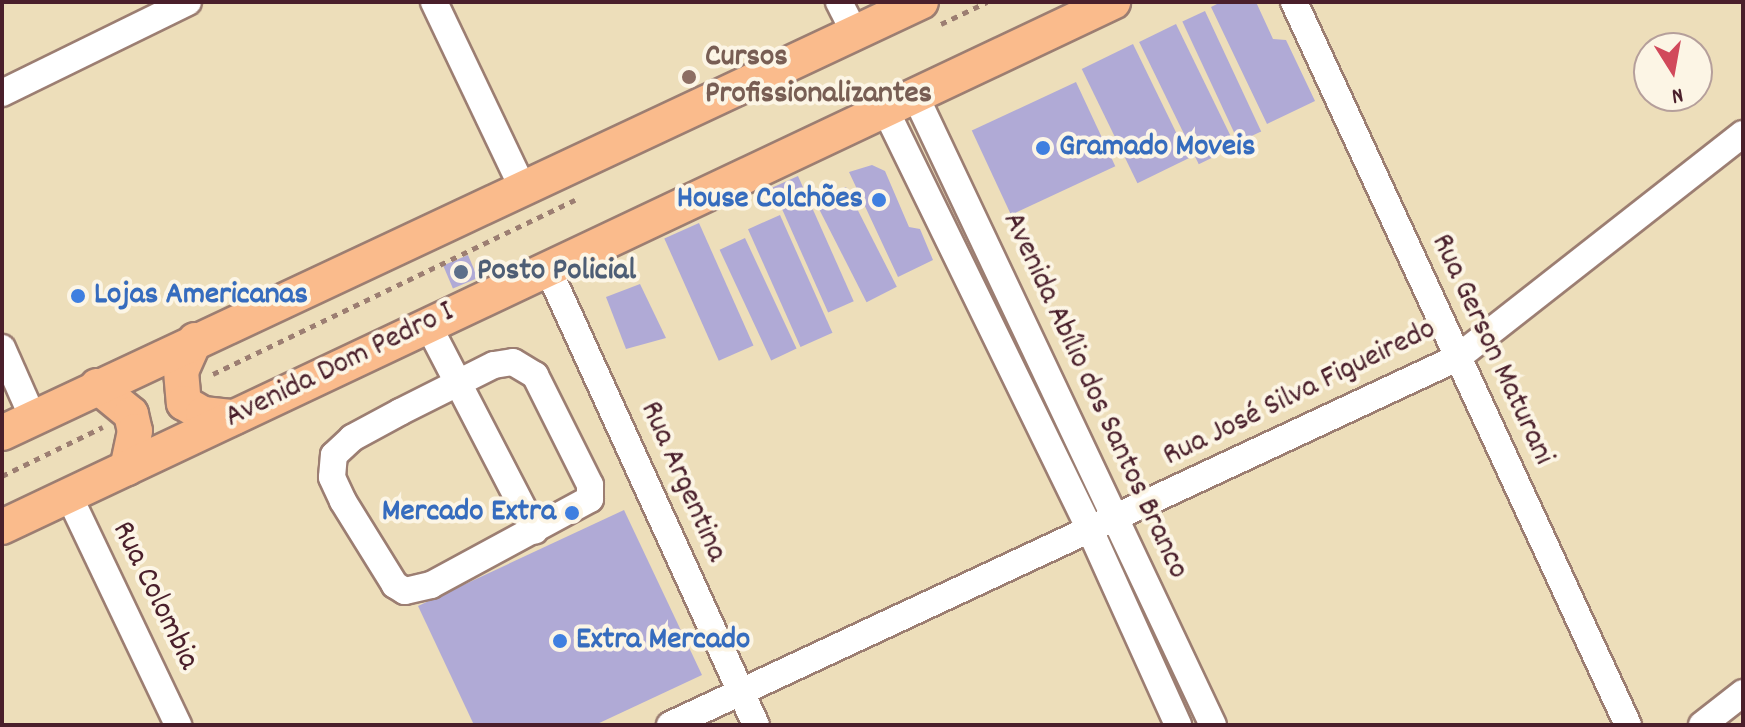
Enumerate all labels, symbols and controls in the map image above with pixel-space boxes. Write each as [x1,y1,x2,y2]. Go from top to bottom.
north arrow [1633,32,1713,112]
place label: Cursos Profissionalizantes [705,40,932,115]
marker: Cursos Profissionalizantes [680,68,698,86]
text: N [1669,78,1686,110]
place label: Gramado Moveis [1059,129,1255,167]
marker: Gramado Moveis [1034,139,1052,157]
place label: House Colchões [677,181,863,219]
marker: House Colchões [870,191,888,209]
street label: Avenida Abílio dos Santos Branco [992,207,1196,585]
street label: Rua Gerson Maturani [1421,228,1561,472]
place label: Posto Policial [477,253,636,291]
marker: Posto Policial [452,263,470,281]
place label: Lojas Americanas [94,277,308,315]
marker: Lojas Americanas [69,287,87,305]
street label: Avenida Dom Pedro I [219,294,461,438]
street label: Rua José Silva Figueiredo [1157,311,1443,477]
street label: Rua Argentina [630,396,734,568]
place label: Mercado Extra [382,494,556,532]
marker: Mercado Extra [563,504,581,522]
street label: Rua Colombia [102,516,206,676]
place label: Extra Mercado [576,622,750,660]
marker: Extra Mercado [551,632,569,650]

